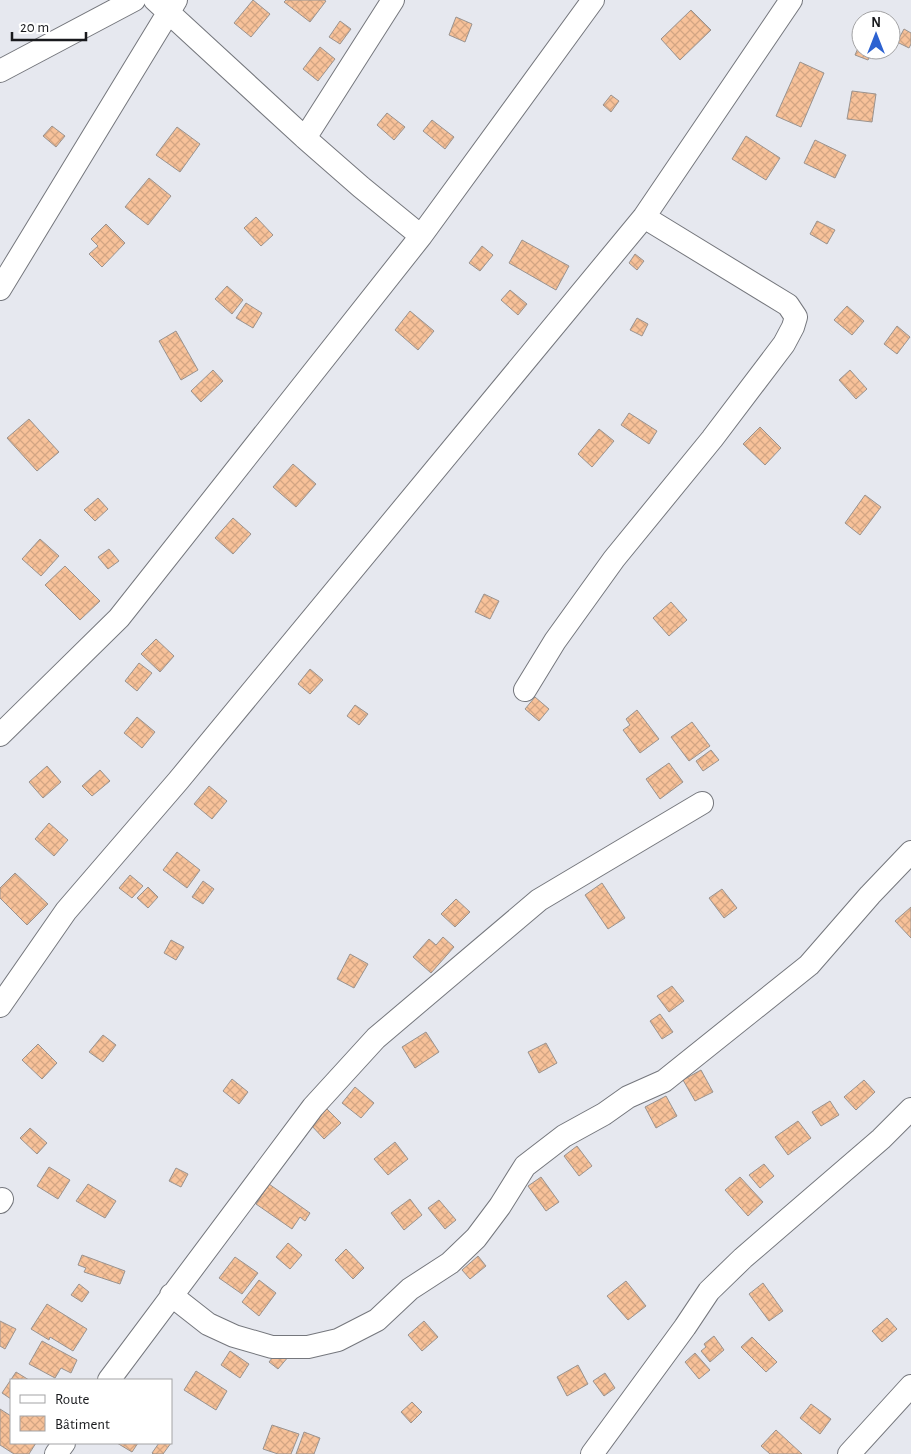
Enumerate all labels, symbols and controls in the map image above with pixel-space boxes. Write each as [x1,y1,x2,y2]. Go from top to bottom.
scale bar [12,10,86,42]
north arrow [851,10,901,60]
text: N [871,16,881,30]
text: 20 m [20,20,49,35]
legend [10,1379,172,1444]
text: Route [55,1392,89,1407]
text: Bâtiment [55,1417,110,1432]

